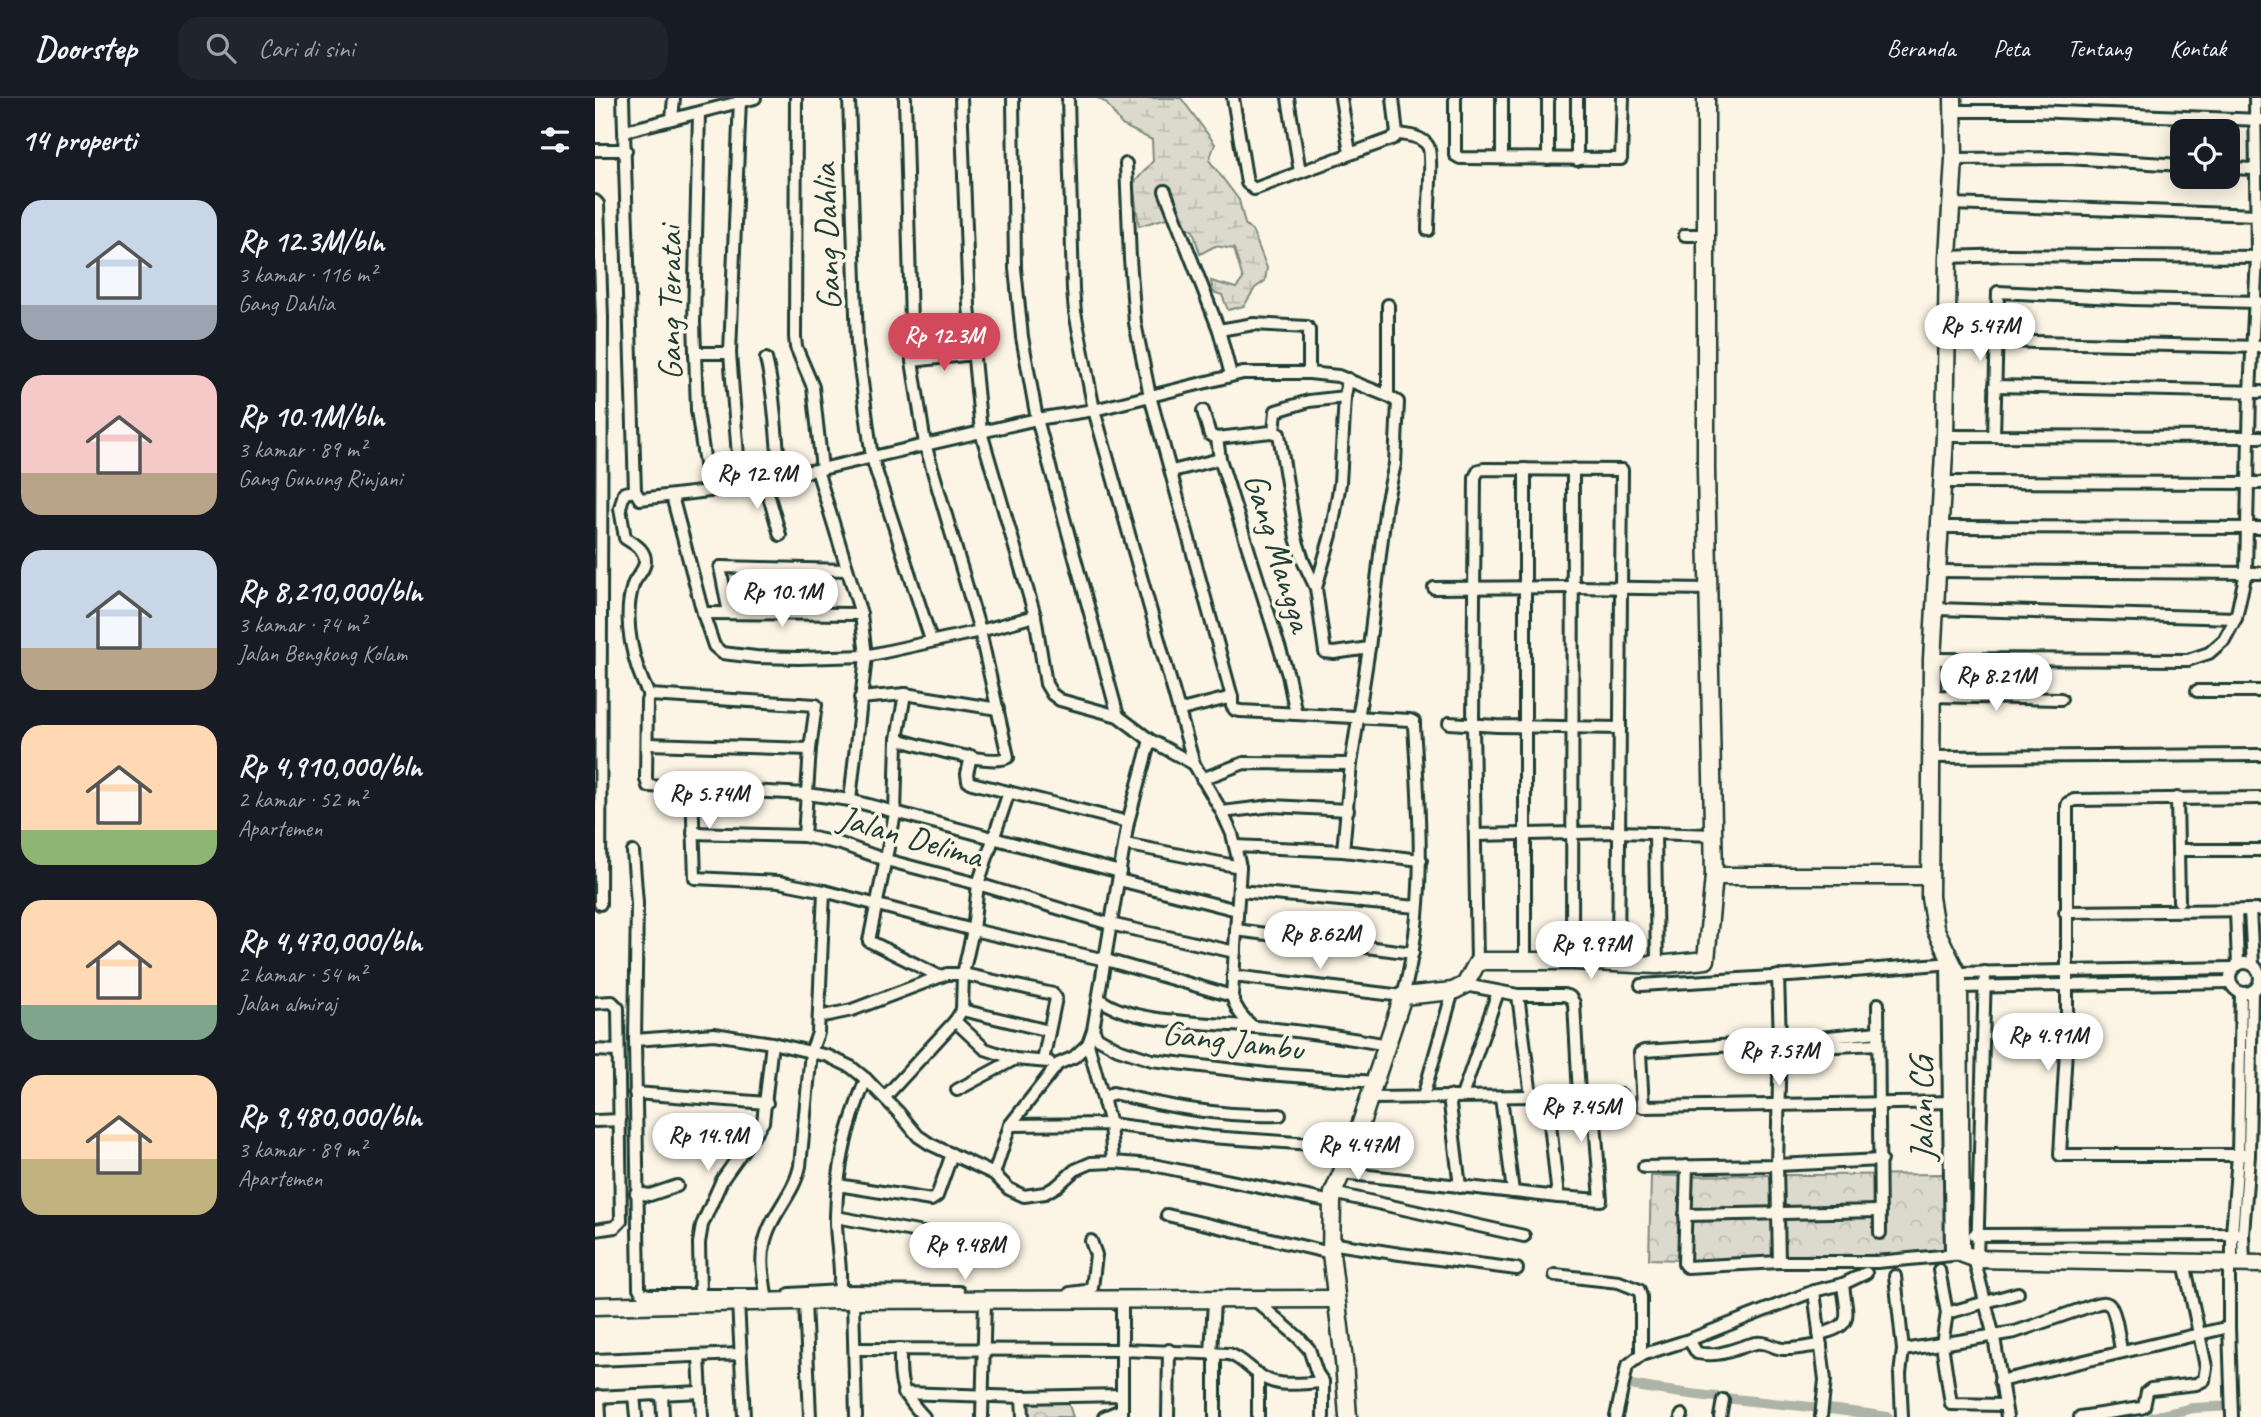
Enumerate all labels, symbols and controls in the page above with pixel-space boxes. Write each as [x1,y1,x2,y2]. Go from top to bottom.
search box [178,17,668,80]
text: Doorstep [35,27,136,69]
icon: search [202,29,240,67]
text: Cari di sini [258,32,354,65]
text: Beranda [1887,33,1955,63]
text: Peta [1993,33,2029,63]
text: Tentang [2067,33,2132,63]
text: Kontak [2170,33,2226,63]
map controls [2170,119,2240,189]
button: locate [2170,119,2240,189]
text: 14 properti [21,121,136,159]
icon: filters [536,121,574,159]
street label: Gang Dahlia [801,160,852,311]
street label: Gang Teratai [647,221,692,380]
text: Rp 12.3M/bln [238,222,384,260]
icon: home [77,228,161,312]
text: 3 kamar · 116 m² [238,260,376,289]
text: Gang Dahlia [238,289,335,318]
pin: Rp 5.47M [1908,303,2052,363]
text: Rp 5.47M [1940,311,2020,340]
pin: Rp 12.3M [872,314,1016,373]
text: Rp 12.3M [904,321,984,350]
text: Rp 10.1M/bln [238,397,384,435]
icon: home [77,403,161,487]
text: 3 kamar · 89 m² [238,435,366,464]
pin: Rp 12.9M [685,452,829,511]
text: Rp 12.9M [717,459,797,488]
text: Gang Gunung Rinjani [238,464,402,493]
street label: Gang Mangga [1233,468,1325,639]
pin: Rp 10.1M [710,570,854,629]
text: Rp 8,210,000/bln [238,572,422,610]
text: Rp 10.1M [742,577,822,606]
icon: home [77,578,161,662]
text: 3 kamar · 74 m² [238,610,366,639]
text: Jalan Bengkong Kolam [238,639,407,668]
pin: Rp 8.21M [1924,654,2068,713]
text: Rp 8.21M [1956,661,2036,690]
text: Rp 4,910,000/bln [238,747,422,785]
icon: home [77,753,161,837]
pin: Rp 5.74M [637,772,781,831]
text: Rp 5.74M [669,779,749,808]
text: 2 kamar · 52 m² [238,785,366,814]
street label: Jalan Delima [832,794,990,879]
text: Apartemen [238,814,322,843]
pin: Rp 8.62M [1248,912,1392,971]
text: Rp 8.62M [1280,919,1360,948]
text: Rp 4,470,000/bln [238,922,422,960]
pin: Rp 9.97M [1519,922,1663,981]
icon: home [77,928,161,1012]
text: Rp 9.97M [1552,929,1630,958]
text: 2 kamar · 54 m² [238,960,366,989]
text: Jalan almiraj [238,989,337,1018]
street label: Gang Jambu [1160,1010,1308,1072]
pin: Rp 4.91M [1976,1014,2120,1073]
text: Rp 4.91M [2008,1021,2088,1050]
pin: Rp 7.57M [1707,1028,1851,1088]
text: Rp 7.57M [1739,1036,1819,1065]
street label: Jalan CG [1898,1052,1945,1163]
pin: Rp 7.45M [1509,1084,1653,1144]
text: Rp 7.45M [1541,1092,1621,1121]
text: Rp 9,480,000/bln [238,1097,422,1135]
icon: home [77,1103,161,1187]
pin: Rp 14.9M [636,1114,780,1173]
text: Rp 14.9M [668,1121,748,1150]
pin: Rp 4.47M [1286,1122,1430,1182]
text: Rp 4.47M [1318,1130,1398,1159]
text: 3 kamar · 89 m² [238,1135,366,1164]
text: Apartemen [238,1164,322,1193]
pin: Rp 9.48M [893,1222,1037,1282]
text: Rp 9.48M [925,1230,1005,1259]

